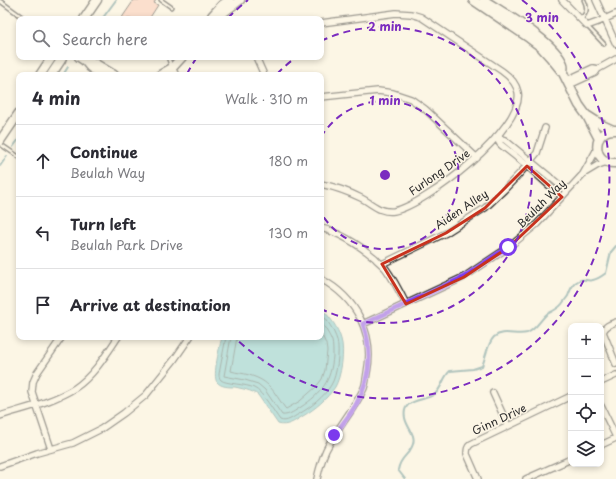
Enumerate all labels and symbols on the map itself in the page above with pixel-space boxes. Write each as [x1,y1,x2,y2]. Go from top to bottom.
text: 3 min [525,8,559,26]
text: 2 min [368,17,402,35]
text: 1 min [369,91,401,109]
street label: Furlong Drive [405,145,473,199]
centre of rings [378,168,392,182]
street label: Beulah Way [513,175,569,231]
street label: Aiden Alley [431,185,491,233]
route start [499,238,517,256]
street label: Ginn Drive [469,399,529,439]
route end [325,426,343,444]

